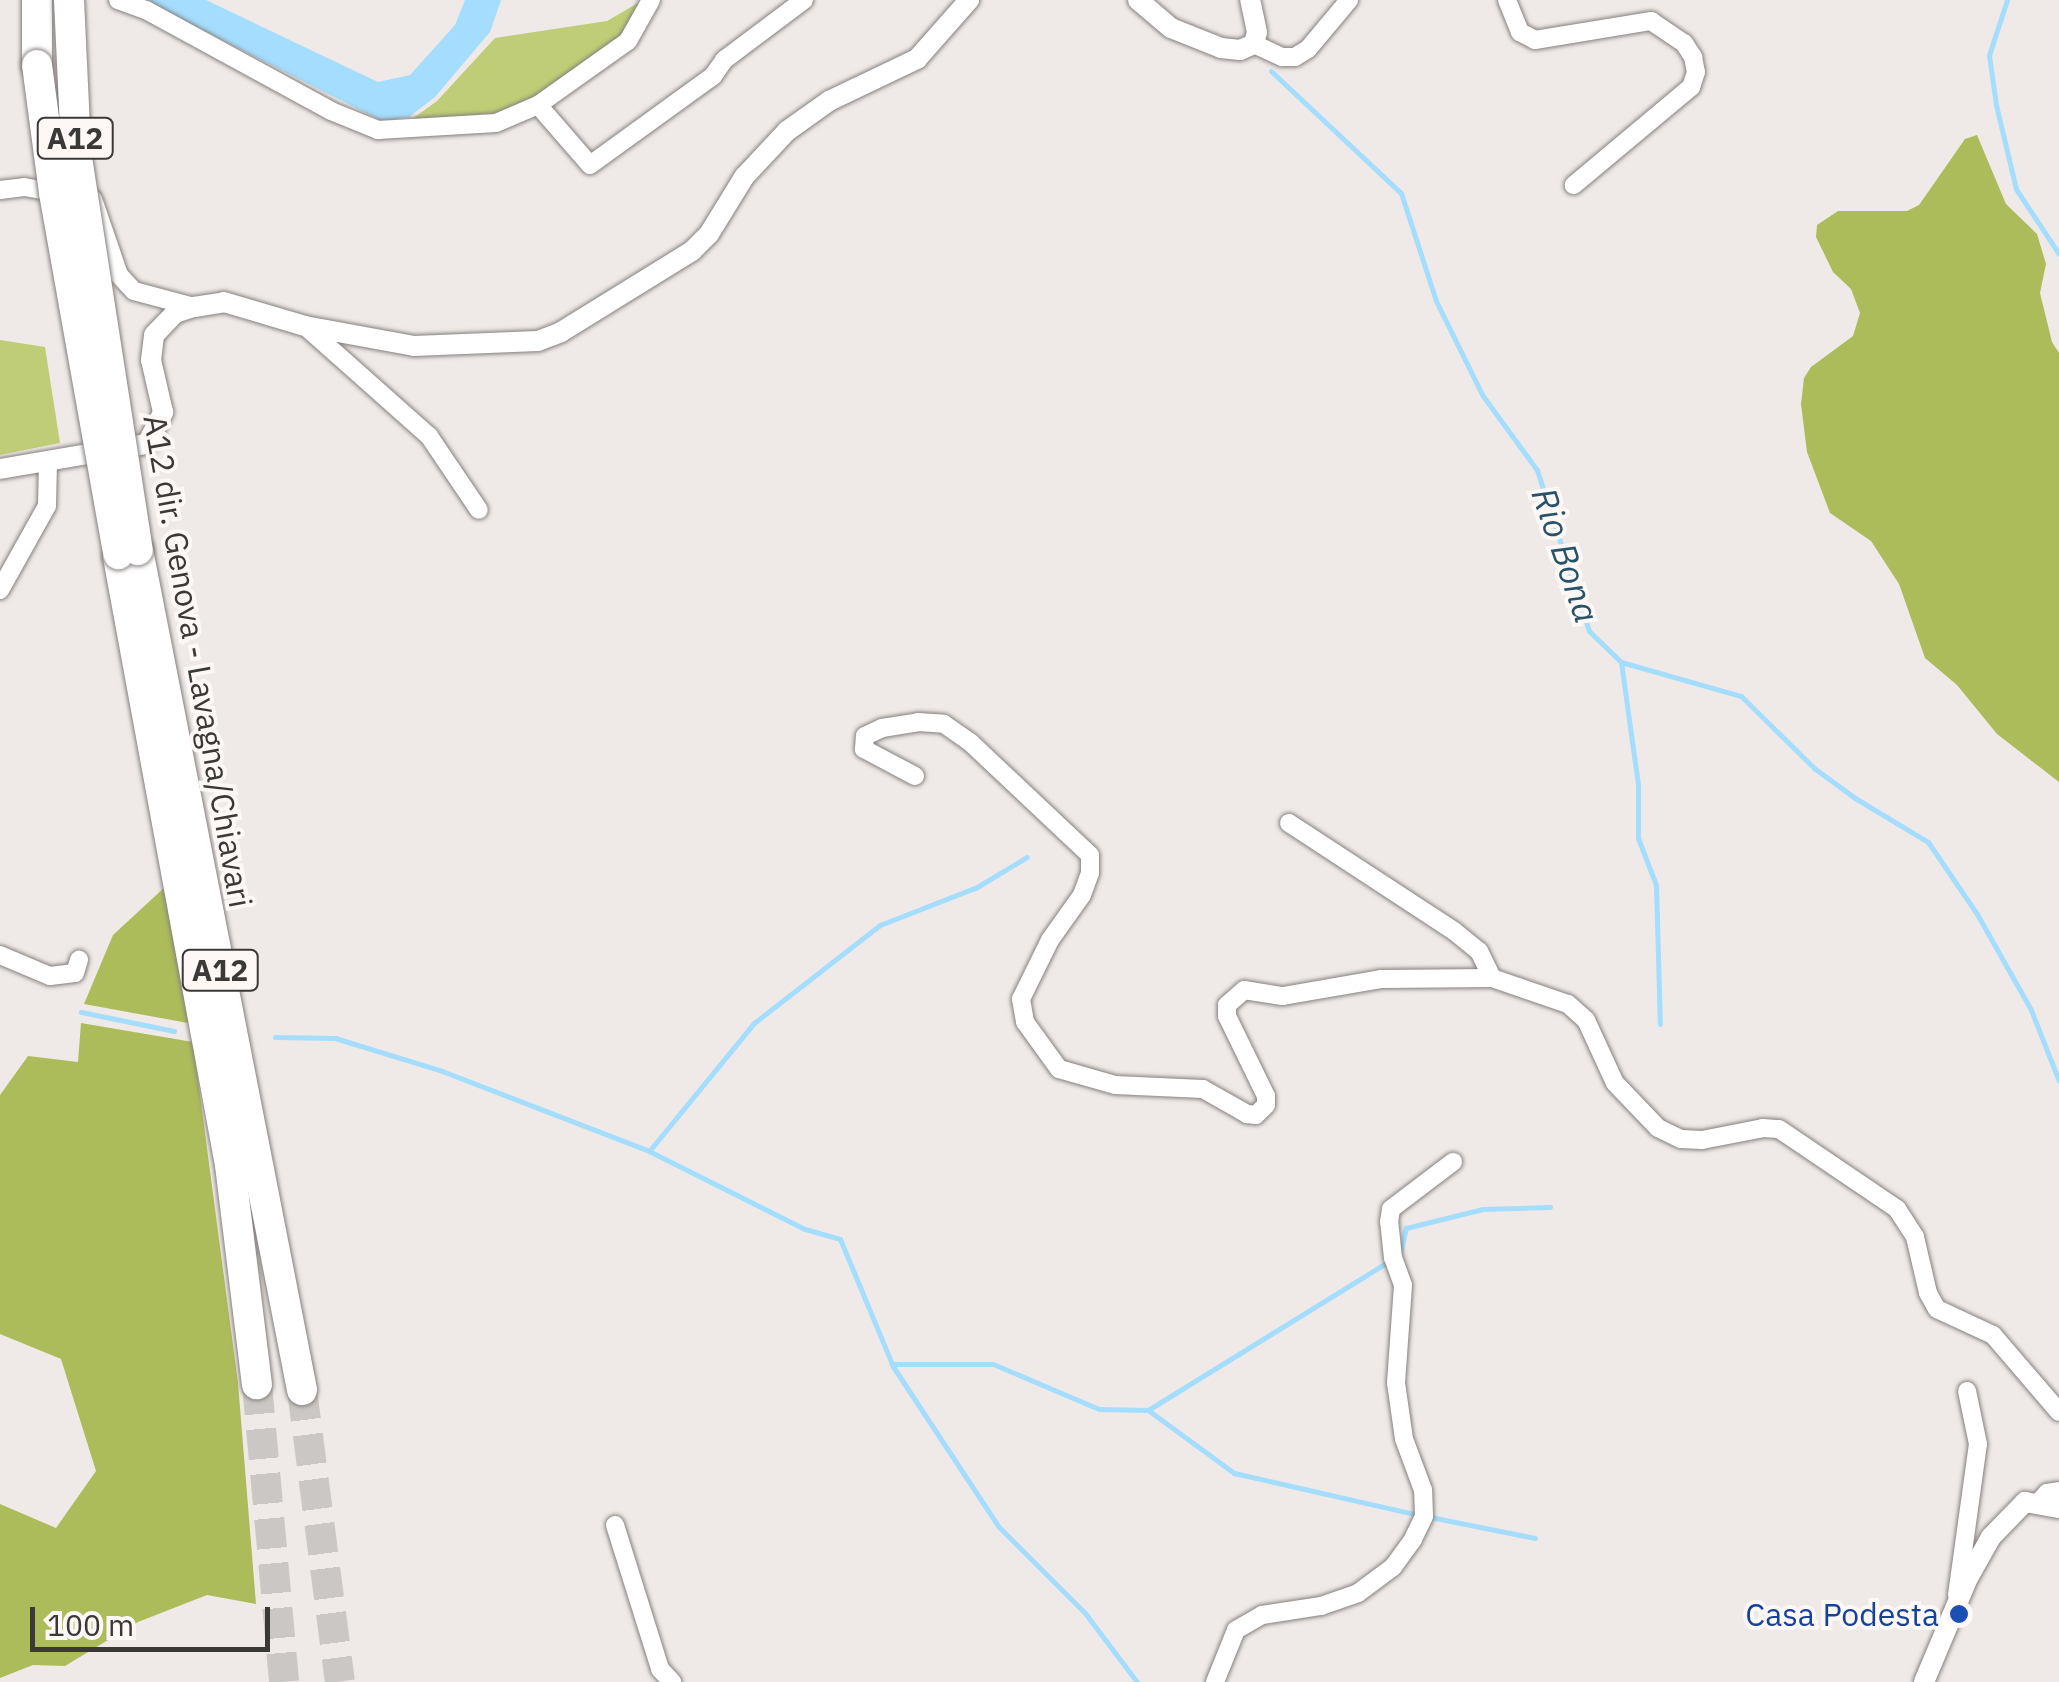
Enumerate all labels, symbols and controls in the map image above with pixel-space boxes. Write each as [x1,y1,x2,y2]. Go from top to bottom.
road number: A12 [35,113,115,163]
street label: A12 dir. Genova - Lavagna/Chiavari [136,412,260,910]
water label: Rio Bona [1523,482,1609,628]
road number: A12 [180,945,260,995]
scale bar [35,1587,275,1649]
place label: Casa Podesta [1745,1595,1939,1633]
marker: Casa Podesta [1948,1603,1970,1625]
text: 100 m [47,1605,134,1644]

